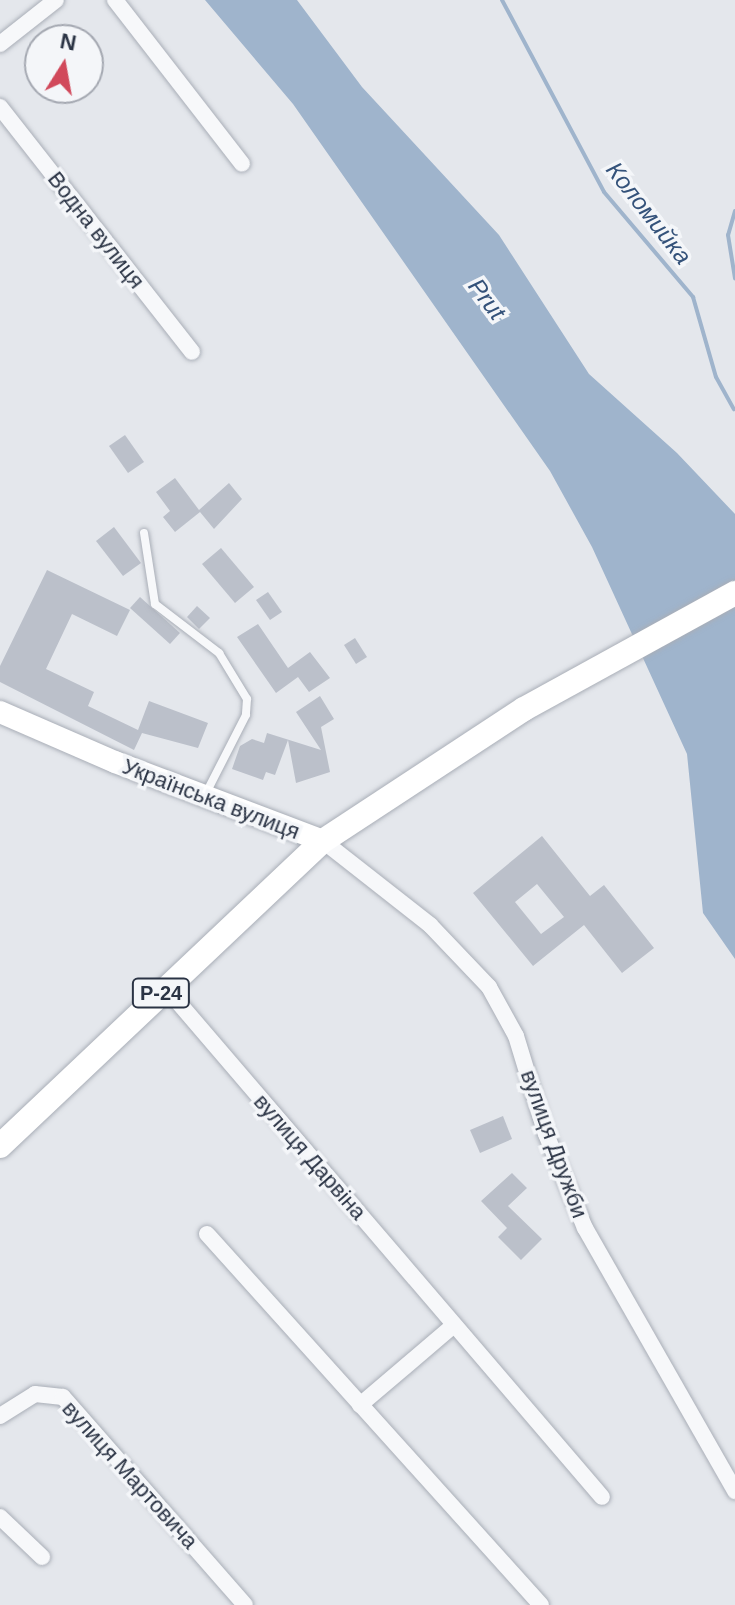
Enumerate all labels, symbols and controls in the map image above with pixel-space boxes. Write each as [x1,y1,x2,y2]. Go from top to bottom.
north arrow [24,24,104,104]
text: N [58,28,78,56]
water label: Коломийка [600,156,698,270]
street label: Водна вулиця [42,166,150,294]
water label: Prut [462,273,512,325]
street label: Українська вулиця [119,753,303,845]
road number: Р-24 [131,977,191,1009]
street label: вулиця Дружби [515,1066,593,1222]
street label: вулиця Дарвіна [248,1089,372,1225]
street label: вулиця Мартовича [57,1396,203,1554]

